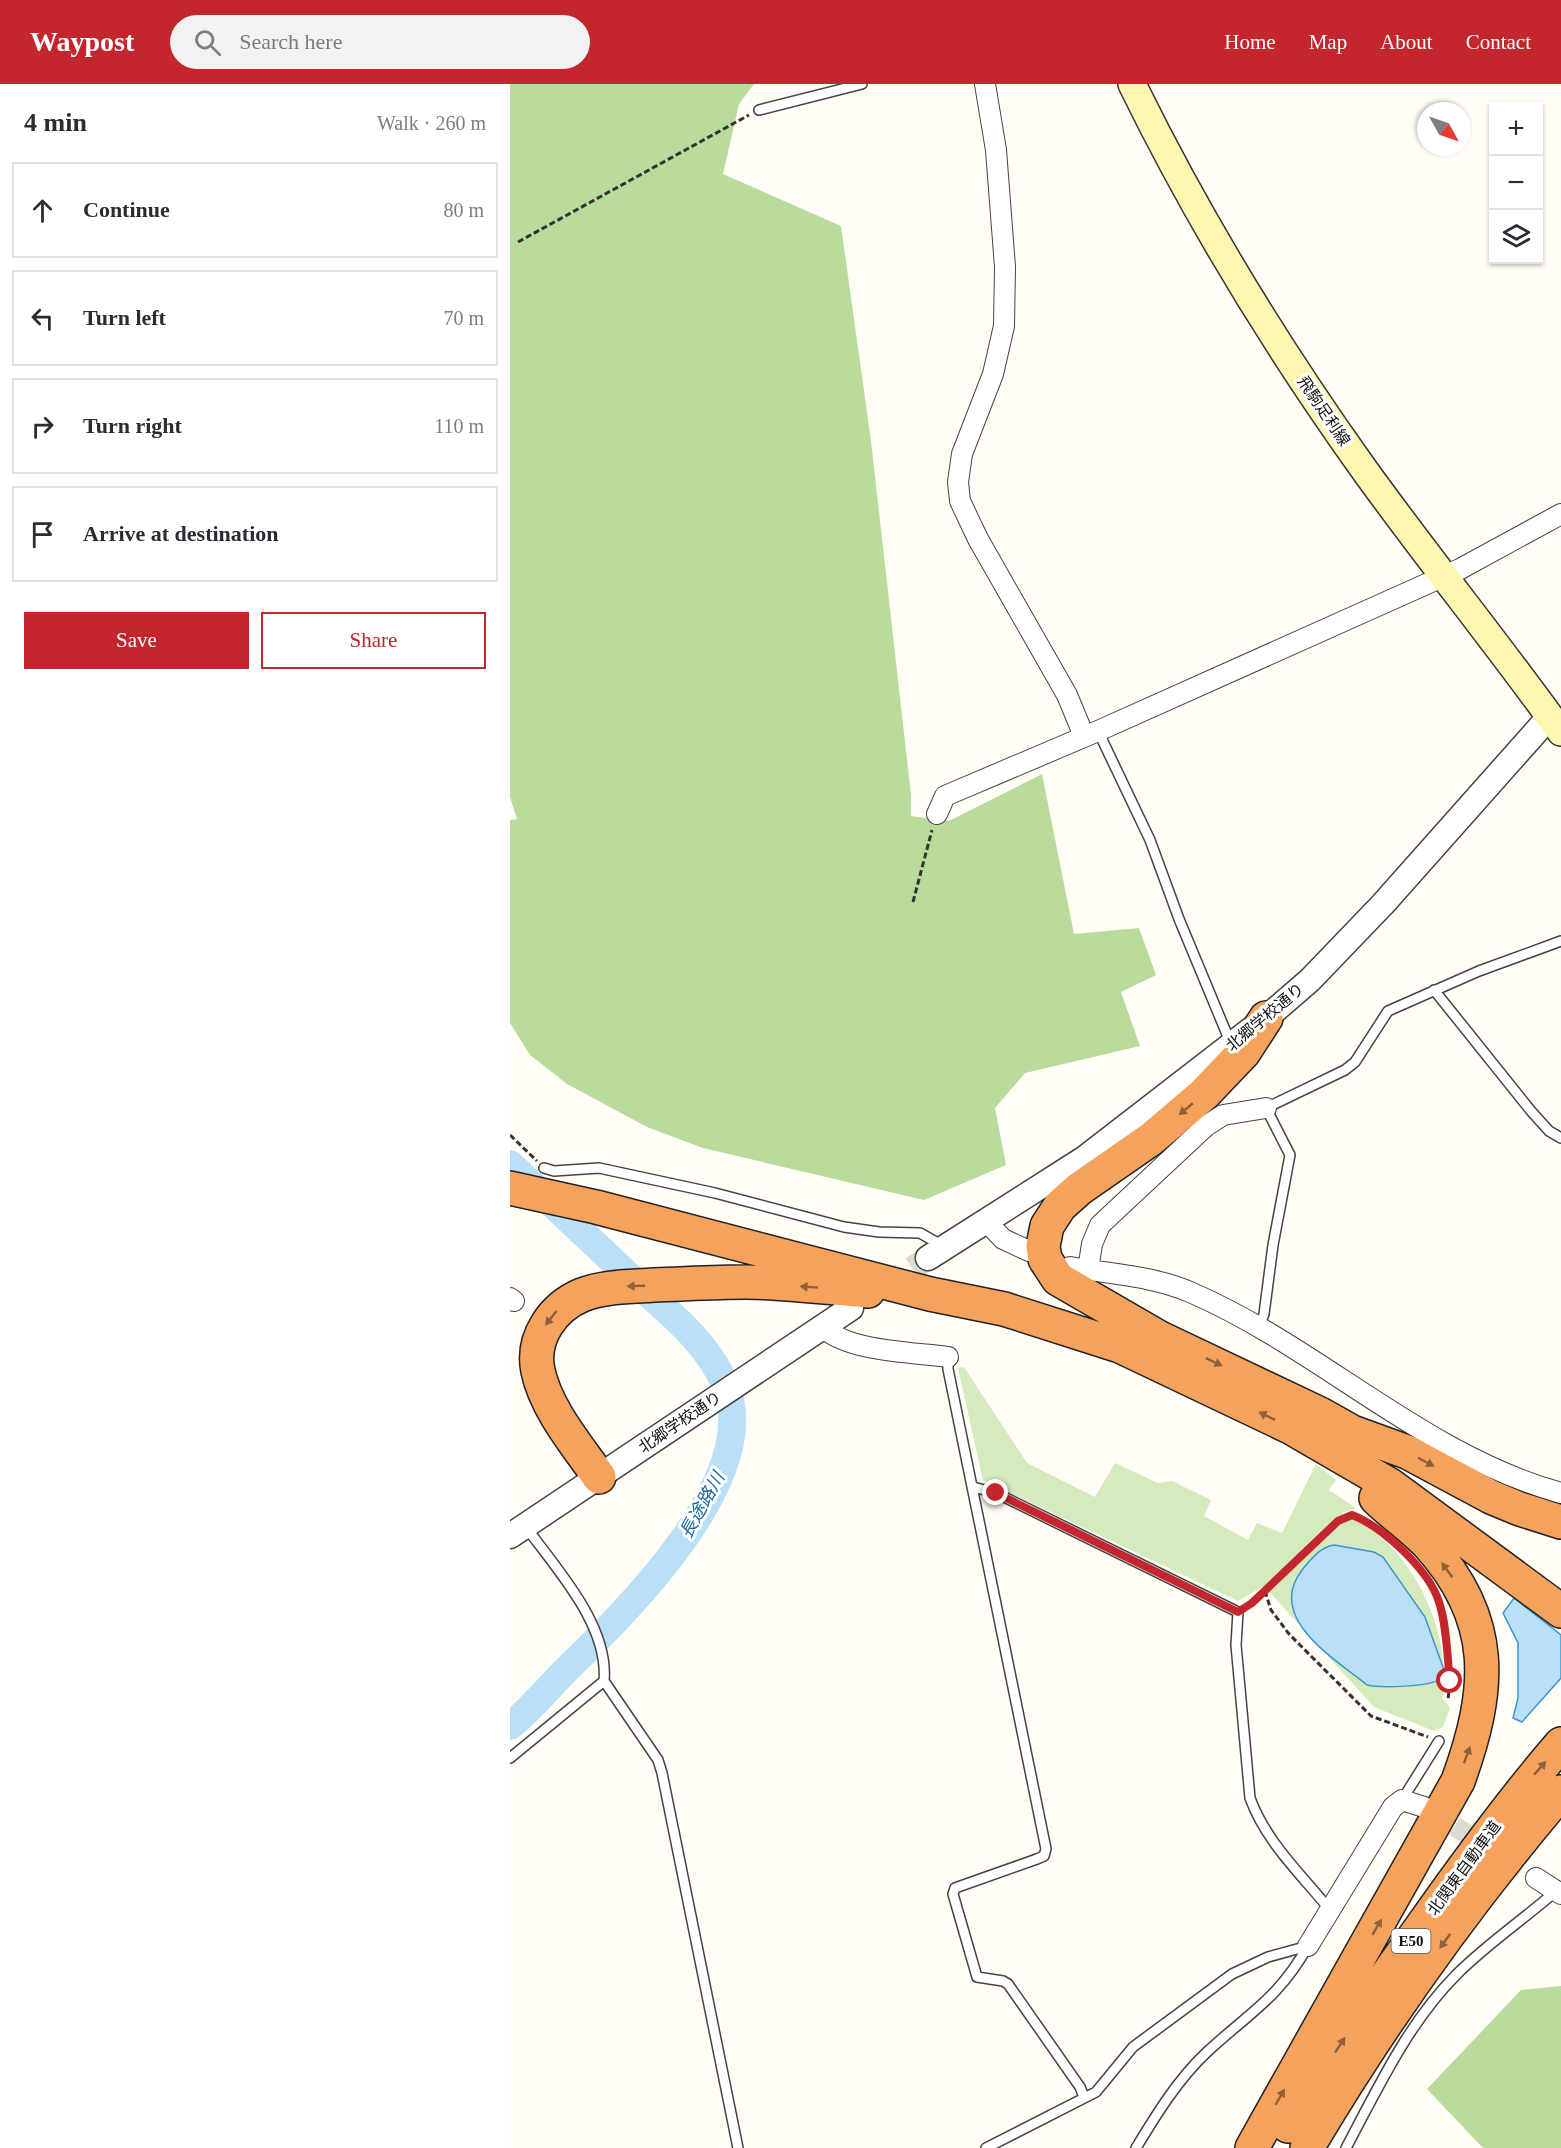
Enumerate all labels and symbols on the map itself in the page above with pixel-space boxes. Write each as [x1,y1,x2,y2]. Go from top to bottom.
north arrow [1417,102,1471,156]
street label: 飛駒足利線 [1295,373,1353,449]
street label: 北郷学校通り [1223,980,1307,1054]
one-way arrow [1178,1102,1194,1115]
one-way arrow [627,1282,646,1291]
one-way arrow [799,1282,818,1292]
one-way arrow [546,1311,558,1326]
one-way arrow [1205,1358,1222,1367]
street label: 北郷学校通り [635,1388,725,1456]
one-way arrow [1259,1412,1276,1421]
one-way arrow [1418,1457,1435,1467]
water label: 長途路川 [676,1467,729,1541]
route end [982,1479,1008,1505]
one-way arrow [1442,1562,1454,1577]
route start [1436,1667,1462,1693]
one-way arrow [1463,1746,1473,1764]
one-way arrow [1533,1761,1546,1776]
street label: 北関東自動車道 [1424,1818,1504,1918]
one-way arrow [1371,1919,1382,1935]
road number: E50 [1392,1929,1430,1953]
one-way arrow [1439,1933,1451,1949]
one-way arrow [1334,2037,1345,2053]
one-way arrow [1275,2088,1285,2105]

